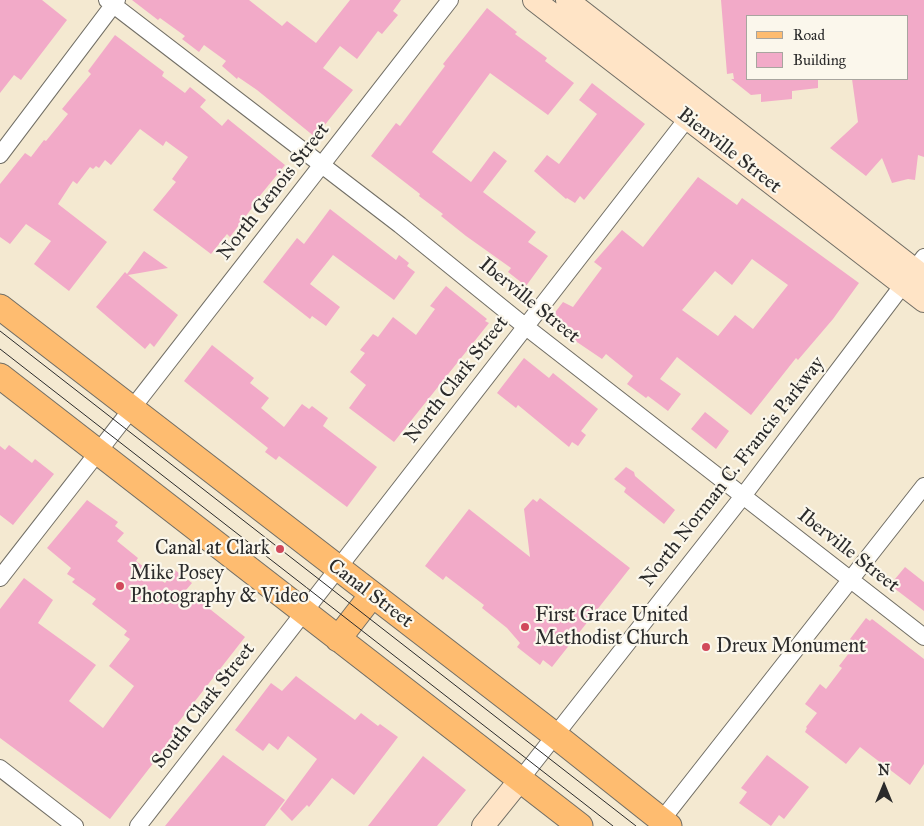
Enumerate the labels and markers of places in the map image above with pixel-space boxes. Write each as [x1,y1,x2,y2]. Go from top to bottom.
place label: Canal at Clark [155,537,270,561]
marker: Canal at Clark [274,543,286,555]
place label: Mike Posey Photography & Video [130,562,309,609]
marker: Mike Posey Photography & Video [114,580,126,592]
place label: First Grace United Methodist Church [535,604,689,651]
marker: First Grace United Methodist Church [519,621,531,633]
place label: Dreux Monument [716,635,866,659]
marker: Dreux Monument [700,641,712,653]

